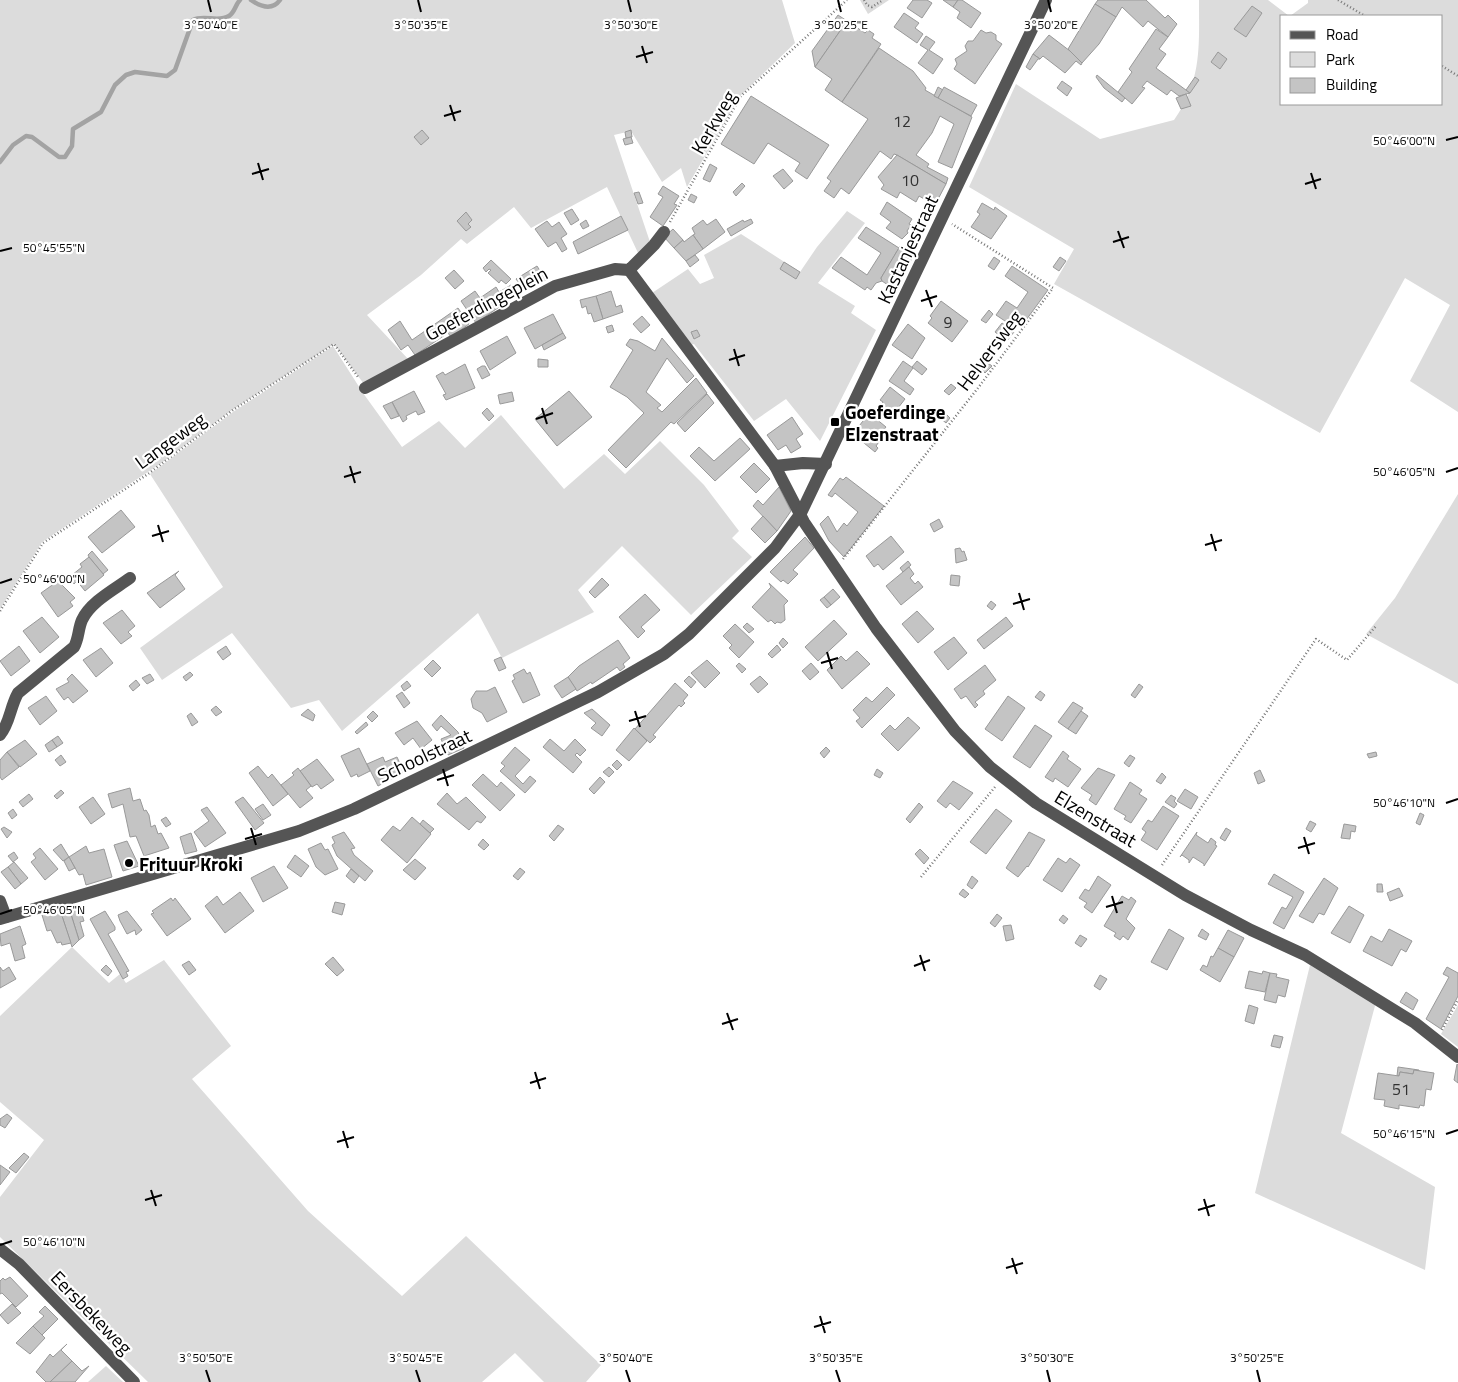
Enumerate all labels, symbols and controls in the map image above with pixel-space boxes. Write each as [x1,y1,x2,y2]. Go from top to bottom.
text: 3°50'40"E [184,15,238,34]
text: 3°50'35"E [394,15,448,34]
text: 3°50'30"E [604,15,658,34]
text: 3°50'25"E [814,15,868,34]
text: 3°50'20"E [1024,15,1078,34]
legend [1280,15,1443,105]
text: Road [1326,23,1358,46]
text: Park [1326,48,1355,71]
text: Building [1326,73,1377,96]
street label: Kerkweg [683,84,743,159]
house number: 12 [893,109,911,133]
text: 50°46'00"N [1373,131,1435,150]
house number: 10 [901,168,919,192]
street label: Kastanjestraat [869,190,945,308]
text: 50°45'55"N [23,238,85,257]
street label: Goeferdingeplein [419,258,553,348]
street label: Helversweg [949,303,1029,396]
house number: 9 [944,310,953,334]
place label: Goeferdinge Elzenstraat [845,397,946,448]
street label: Langeweg [128,404,212,476]
marker: Goeferdinge Elzenstraat [829,416,841,428]
text: 50°46'05"N [1373,462,1435,481]
text: 50°46'00"N [23,569,85,588]
street label: Schoolstraat [372,720,476,789]
street label: Elzenstraat [1049,782,1143,854]
text: 50°46'10"N [1373,793,1435,812]
place label: Frituur Kroki [139,849,243,878]
marker: Frituur Kroki [123,857,135,869]
text: 50°46'05"N [23,900,85,919]
house number: 51 [1392,1077,1410,1101]
text: 50°46'15"N [1373,1124,1435,1143]
text: 50°46'10"N [23,1232,85,1251]
street label: Eersbekeweg [44,1263,140,1361]
text: 3°50'50"E [179,1348,233,1367]
text: 3°50'45"E [389,1348,443,1367]
text: 3°50'40"E [599,1348,653,1367]
text: 3°50'35"E [809,1348,863,1367]
text: 3°50'30"E [1020,1348,1074,1367]
text: 3°50'25"E [1230,1348,1284,1367]

